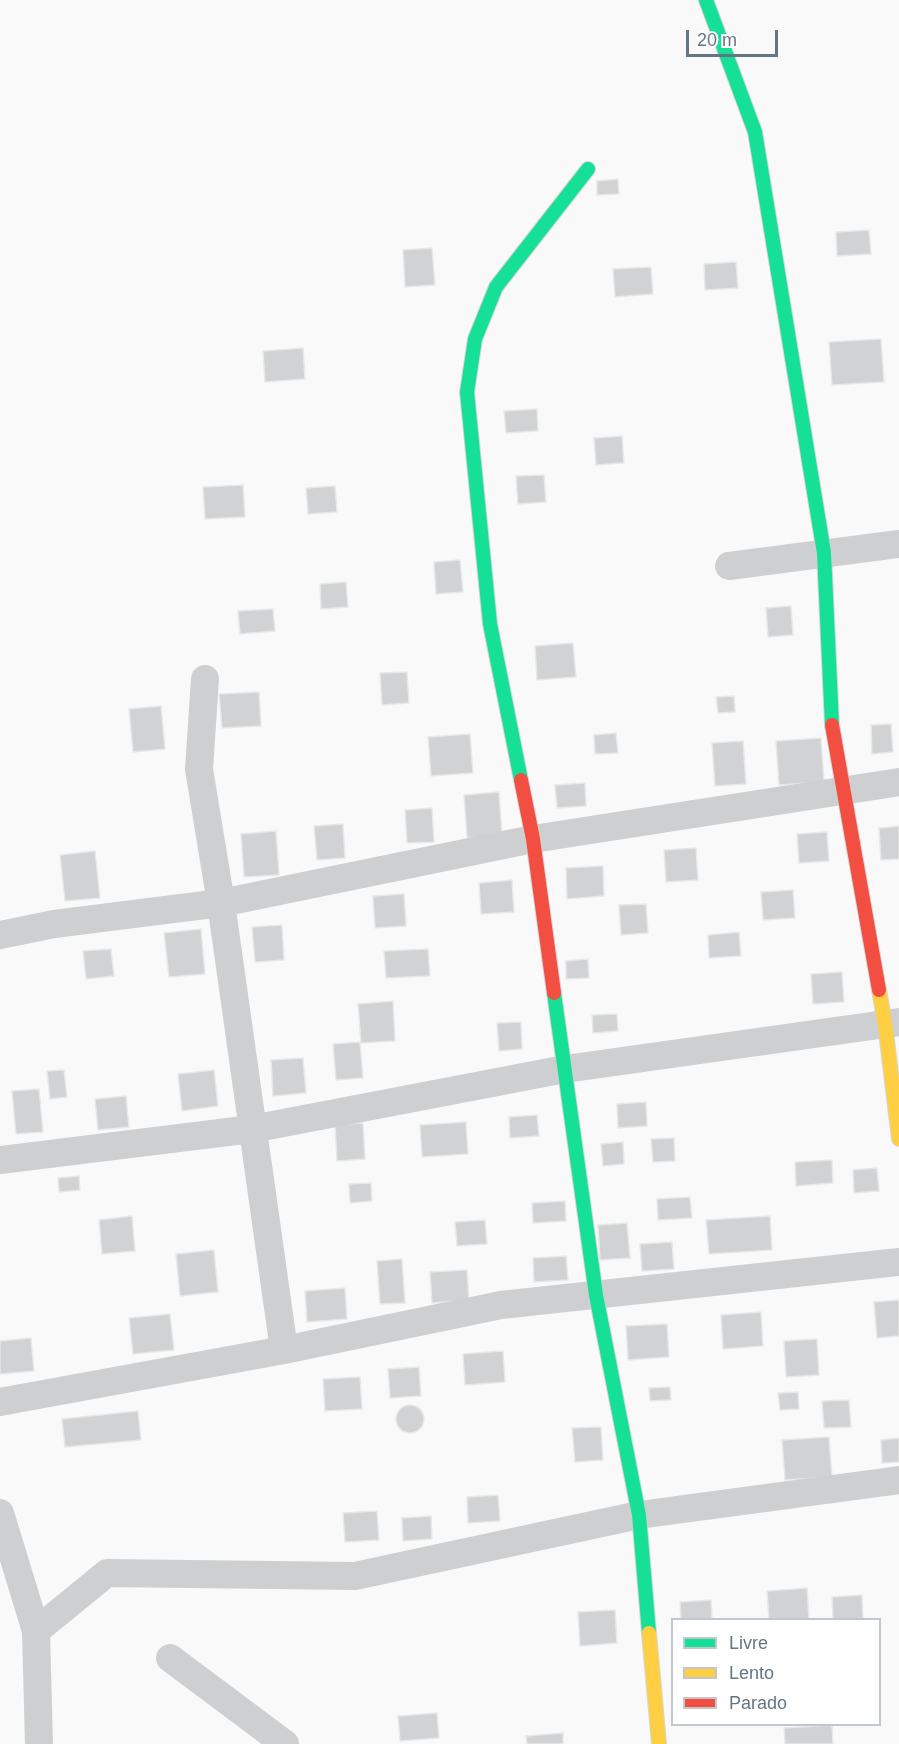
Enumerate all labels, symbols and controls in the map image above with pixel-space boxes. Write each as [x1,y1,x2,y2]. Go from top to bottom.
scale bar [689,18,780,56]
text: 20 m [697,30,737,50]
legend [671,1618,881,1726]
text: Livre [729,1633,768,1653]
text: Lento [729,1663,774,1683]
text: Parado [729,1693,787,1713]

